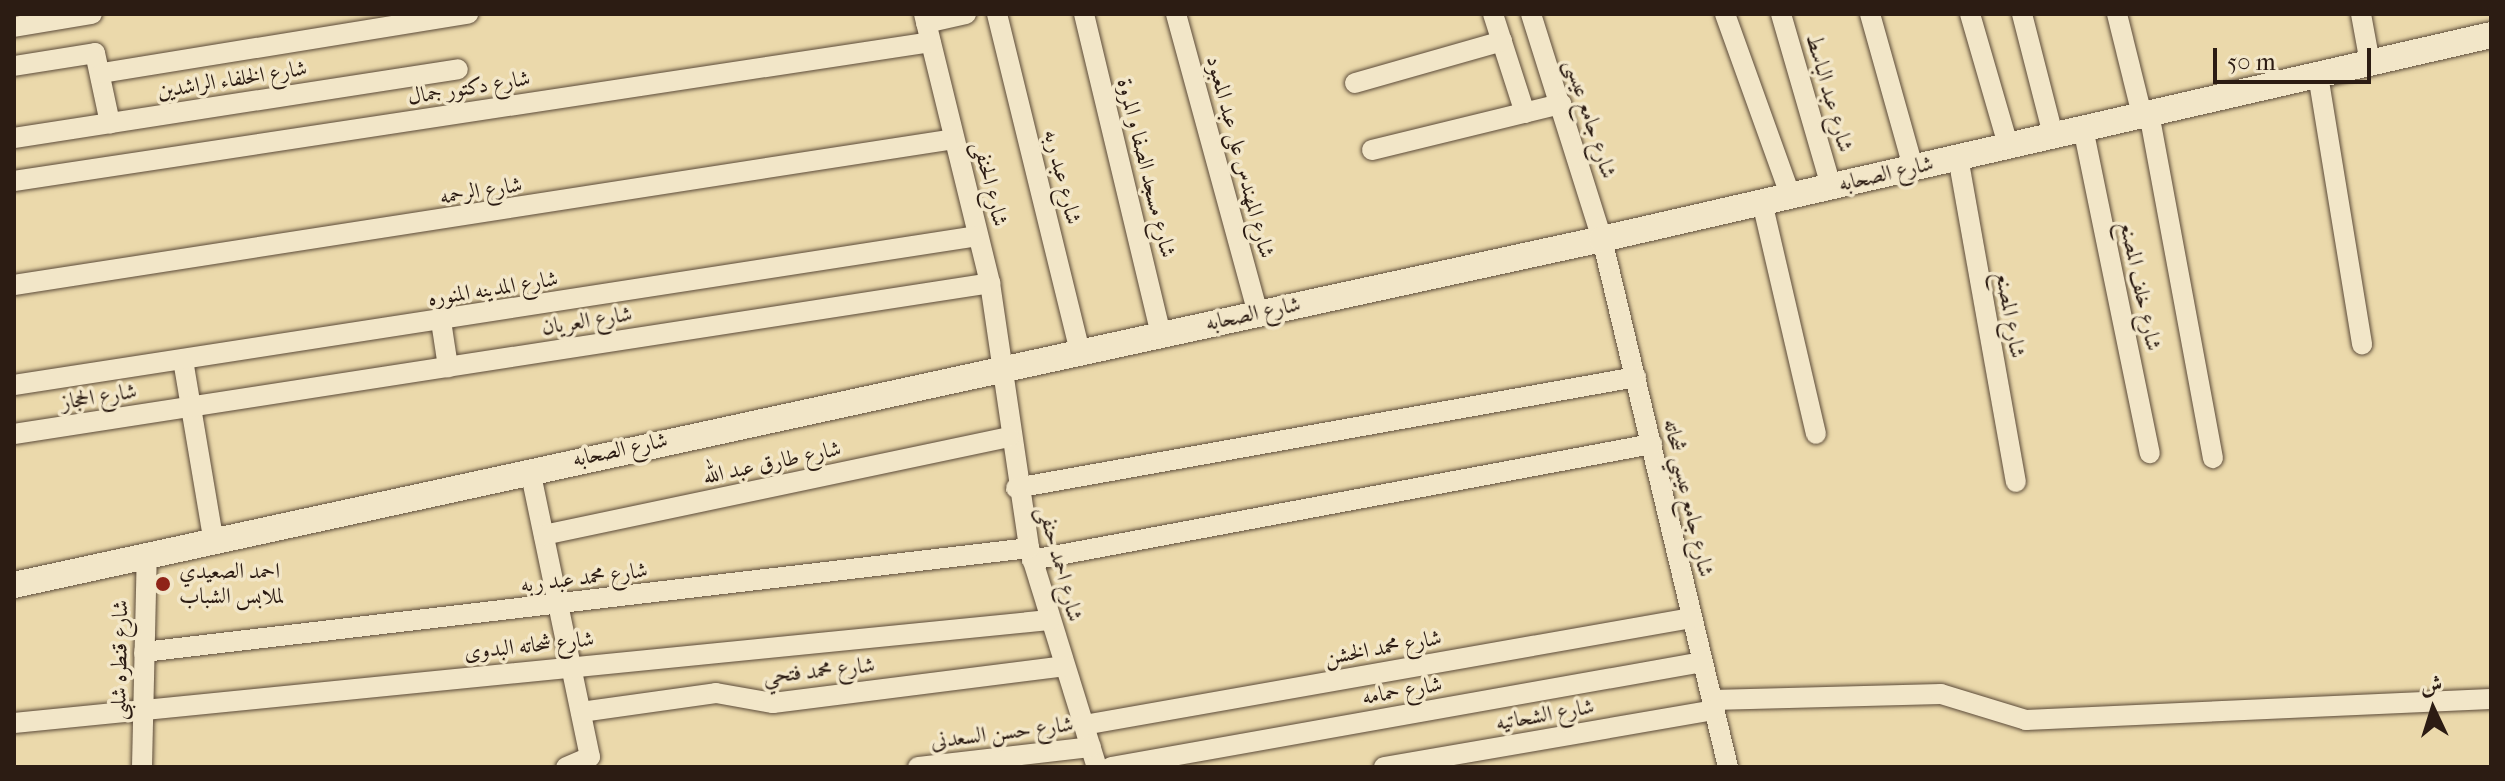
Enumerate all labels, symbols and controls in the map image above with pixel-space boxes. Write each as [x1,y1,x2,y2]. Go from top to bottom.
street label: شارع عبد الباسط [1800,31,1858,155]
scale bar [2217,32,2375,82]
text: 50 m [2227,48,2276,76]
street label: شارع المهندس على عبد المعبود [1200,53,1280,261]
street label: شارع الخلفاء الراشدين [155,55,309,105]
street label: شارع جامع عيسى [1558,56,1622,182]
street label: شارع دكتور جمال [406,65,532,111]
street label: شارع مسجد الصفا و المروة [1111,76,1181,260]
street label: شارع عبد ربه [1037,127,1087,227]
street label: شارع الحنفى [967,139,1013,229]
street label: شارع الصحابه [1836,150,1936,198]
street label: شارع الرحمه [438,171,524,211]
street label: شارع خلف المصنع [2113,219,2167,353]
street label: شارع المدينه المنوره [426,266,560,312]
street label: شارع المصنع [1989,270,2031,360]
street label: شارع الصحابه [1203,291,1303,337]
street label: شارع العريان [540,301,634,341]
street label: شارع الحجاز [59,378,139,416]
street label: شارع جامع عيسي شحاته [1657,416,1719,580]
street label: شارع الصحابه [570,427,670,473]
street label: شارع طارق عبد الله [700,435,844,491]
street label: شارع احمد حنفى [1032,503,1088,625]
street label: شارع محمد عبد ربه [519,557,649,599]
place label: احمد الصعيدي لملابس الشباب [179,558,285,610]
marker: احمد الصعيدي لملابس الشباب [154,575,172,593]
street label: شارع قنطره شلبى [106,600,134,720]
street label: شارع محمد الخشن [1322,625,1444,671]
street label: شارع شحاته البدوى [463,626,595,666]
street label: شارع محمد فتحي [762,652,876,690]
north arrow [2393,669,2473,749]
street label: شارع حمامه [1360,671,1444,711]
text: ش [2420,671,2443,699]
street label: شارع الشحاتيه [1494,693,1596,737]
street label: شارع حسن السعدنى [929,711,1075,755]

